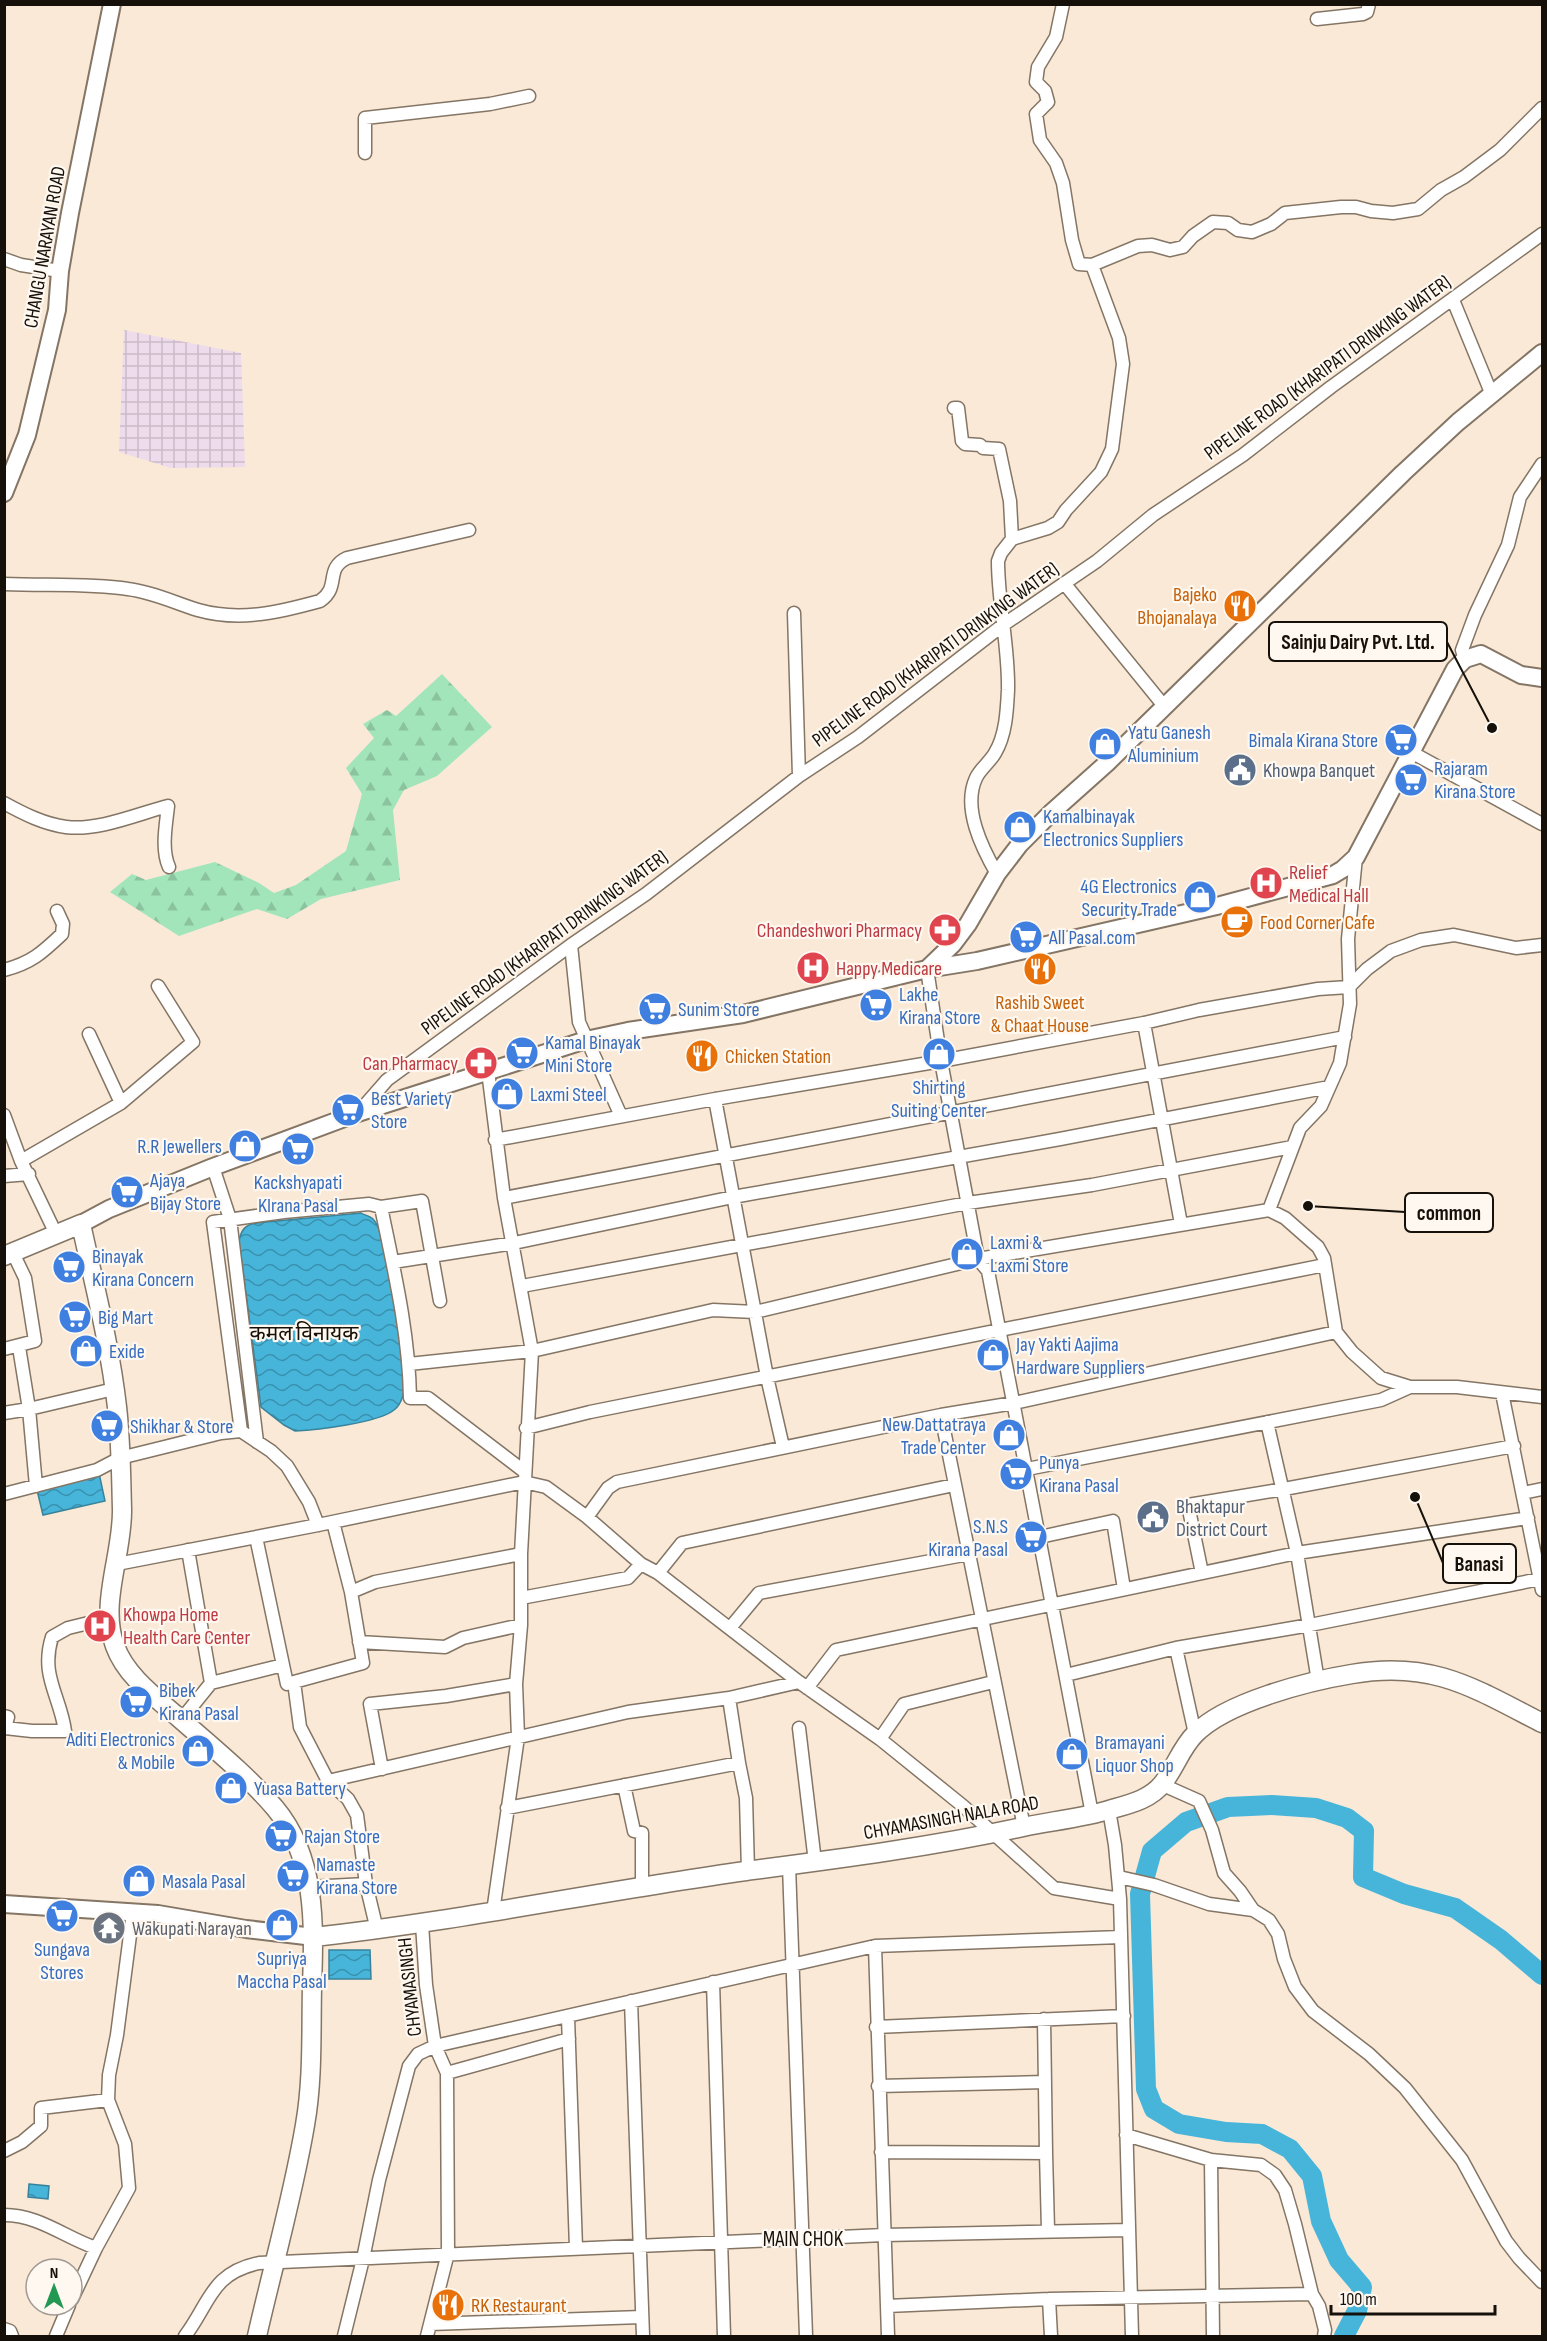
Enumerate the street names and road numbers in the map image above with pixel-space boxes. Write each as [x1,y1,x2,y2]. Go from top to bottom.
street label: CHANGU NARAYAN ROAD [19,164,71,330]
street label: PIPELINE ROAD (KHARIPATI DRINKING WATER) [1200,270,1456,465]
street label: PIPELINE ROAD (KHARIPATI DRINKING WATER) [808,557,1064,752]
street label: PIPELINE ROAD (KHARIPATI DRINKING WATER) [417,845,673,1040]
street label: CHYAMASINGH NALA ROAD [862,1791,1041,1845]
street label: CHYAMASINGH [393,1936,427,2038]

